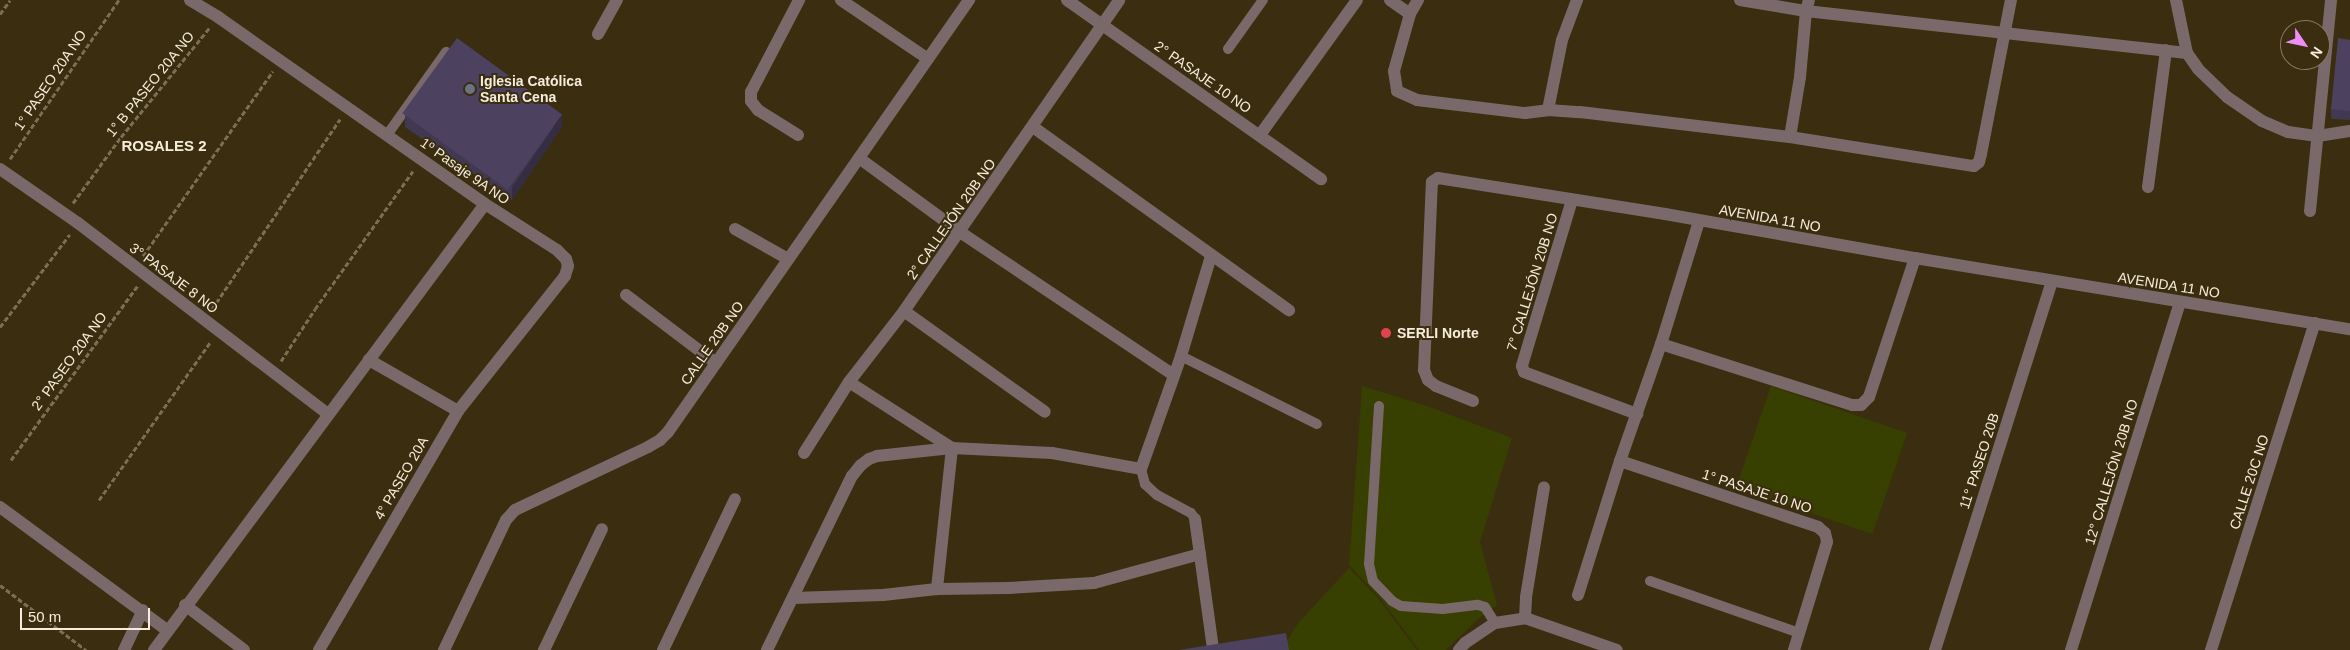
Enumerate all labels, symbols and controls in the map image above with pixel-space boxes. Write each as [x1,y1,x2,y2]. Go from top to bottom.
north arrow [2280,20,2330,70]
street label: 1° PASEO 20A NO [10,26,90,134]
street label: 1° B PASEO 20A NO [102,28,198,140]
street label: 2° PASAJE 10 NO [1151,37,1255,117]
text: N [2307,44,2326,61]
place label: Iglesia Católica Santa Cena [480,73,582,105]
marker: Iglesia Católica Santa Cena [464,83,476,95]
street label: 1º Pasaje 9A NO [417,134,513,208]
district label: ROSALES 2 [121,137,207,155]
street label: 2° CALLEJÓN 20B NO [903,155,999,283]
street label: AVENIDA 11 NO [1717,201,1823,235]
street label: 7° CALLEJÓN 20B NO [1503,211,1561,353]
street label: 3° PASAJE 8 NO [126,239,222,317]
street label: AVENIDA 11 NO [2116,269,2222,301]
street label: CALLE 20B NO [677,298,747,388]
street label: 2° PASEO 20A NO [27,308,111,414]
place label: SERLI Norte [1397,325,1479,341]
marker: SERLI Norte [1379,326,1393,340]
street label: 12° CALLEJÓN 20B NO [2081,397,2141,547]
street label: 11° PASEO 20B [1956,411,2002,511]
street label: CALLE 20C NO [2226,432,2272,532]
street label: 4° PASEO 20A [370,433,432,523]
street label: 1° PASAJE 10 NO [1700,465,1814,517]
scale bar [22,598,152,630]
text: 50 m [28,608,61,625]

